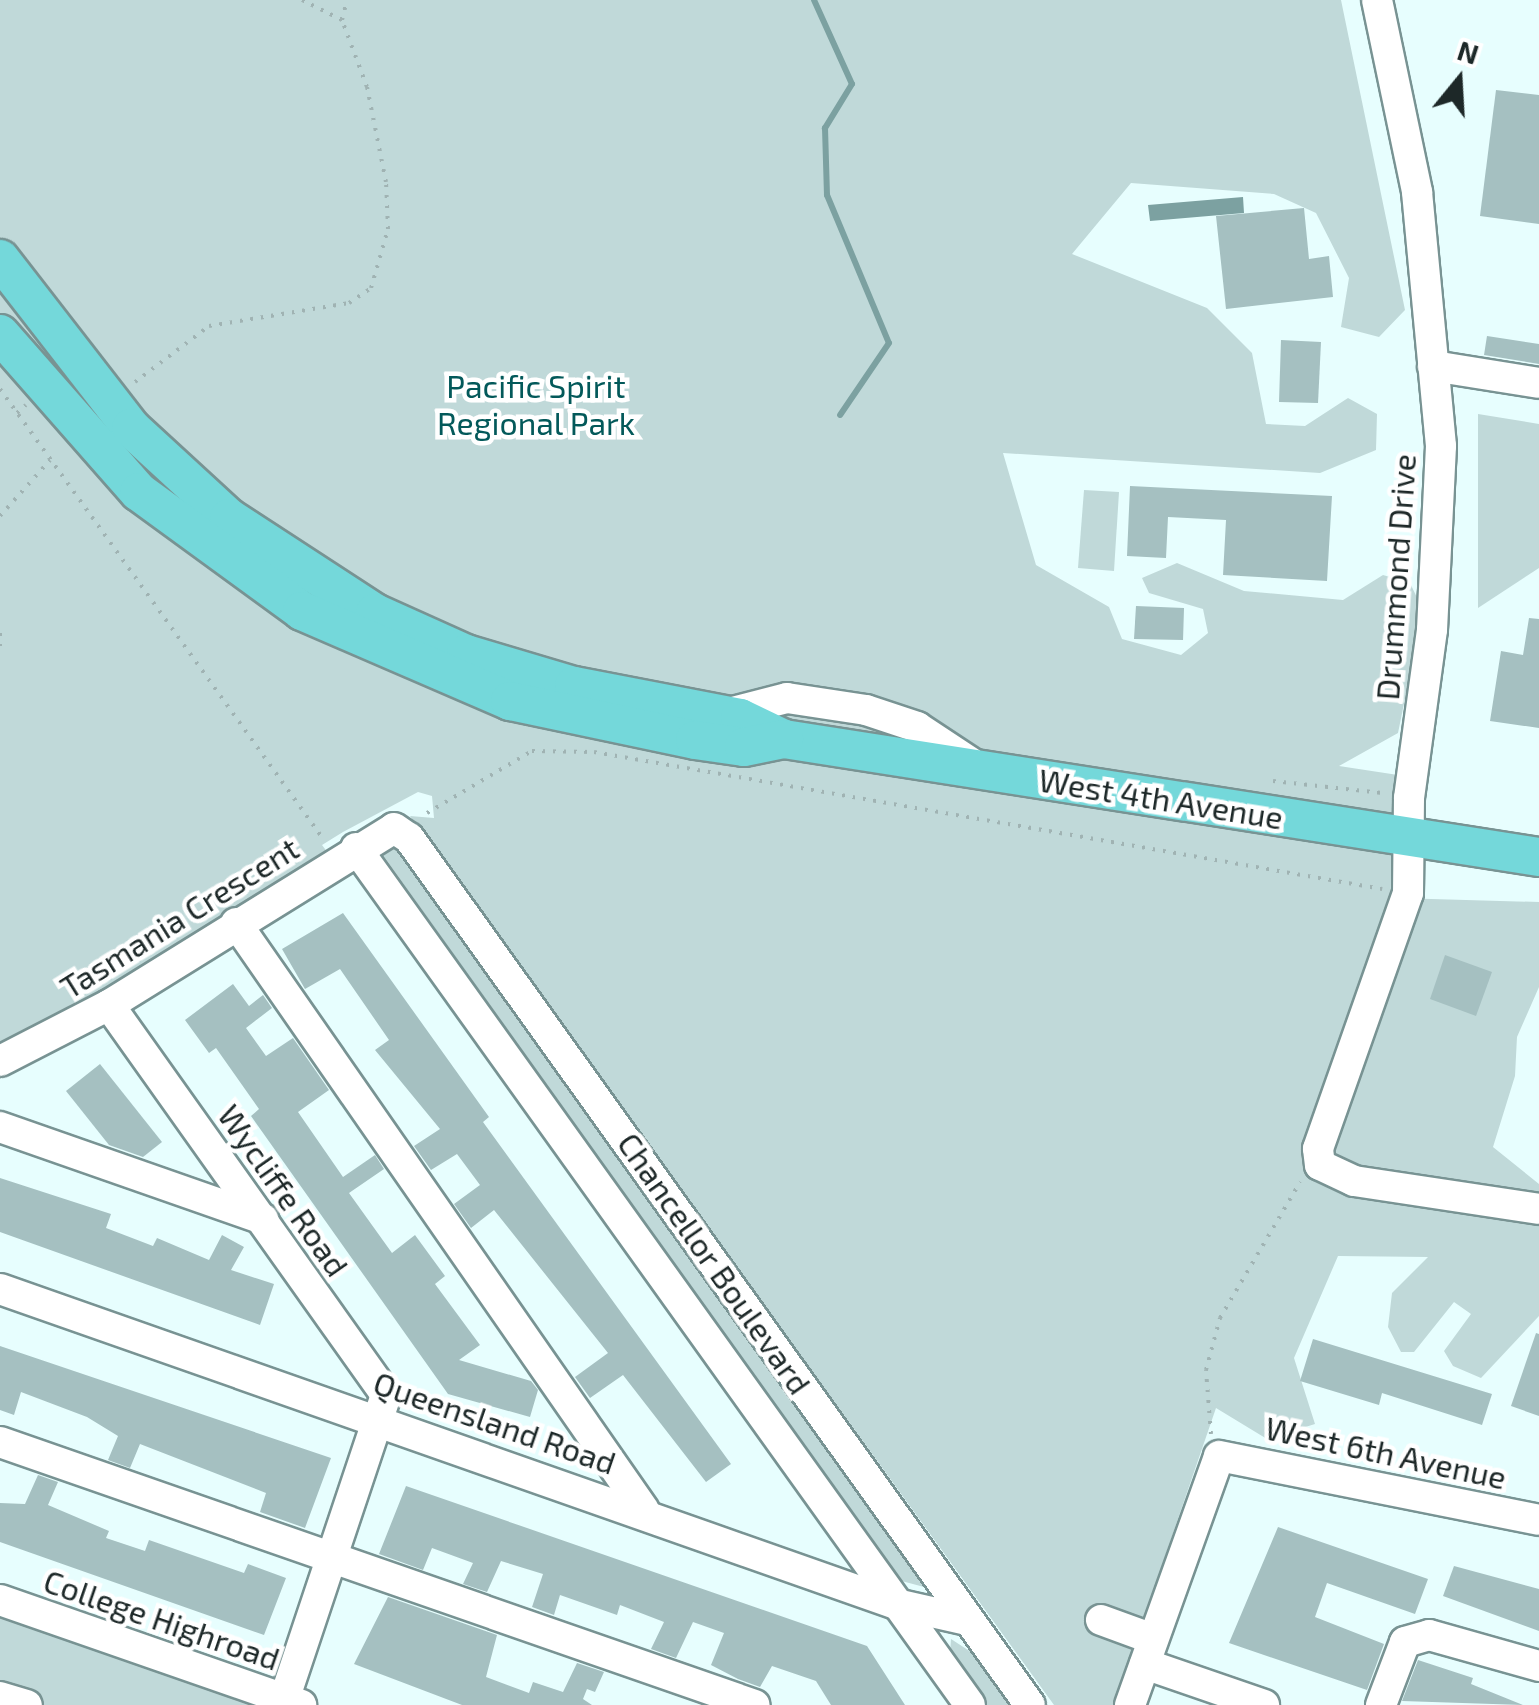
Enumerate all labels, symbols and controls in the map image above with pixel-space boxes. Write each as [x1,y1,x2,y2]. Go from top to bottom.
north arrow [1409,30,1509,130]
text: N [1453,32,1483,71]
park label: Pacific Spirit Regional Park [436,367,636,442]
street label: Drummond Drive [1367,453,1423,701]
street label: West 4th Avenue [1036,760,1286,836]
street label: Tasmania Crescent [53,828,305,1006]
street label: Wycliffe Road [211,1097,357,1283]
street label: Chancellor Boulevard [610,1125,820,1401]
street label: Queensland Road [369,1363,621,1481]
street label: West 6th Avenue [1262,1408,1510,1496]
street label: College Highroad [39,1561,285,1677]

